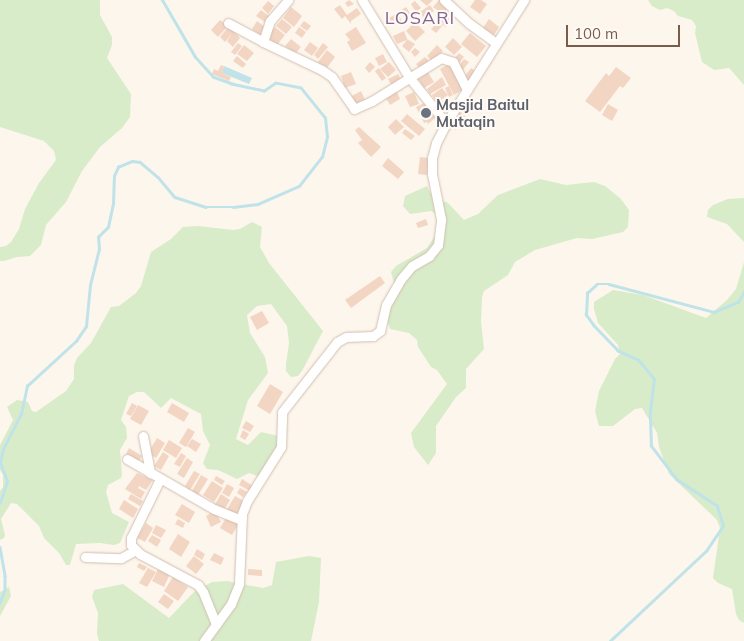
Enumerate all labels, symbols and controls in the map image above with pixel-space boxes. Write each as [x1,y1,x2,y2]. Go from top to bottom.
district label: LOSARI [384,7,456,29]
scale bar [569,15,683,47]
text: 100 m [574,24,618,43]
place label: Masjid Baitul Mutaqin [436,95,529,130]
marker: Masjid Baitul Mutaqin [420,107,432,119]

